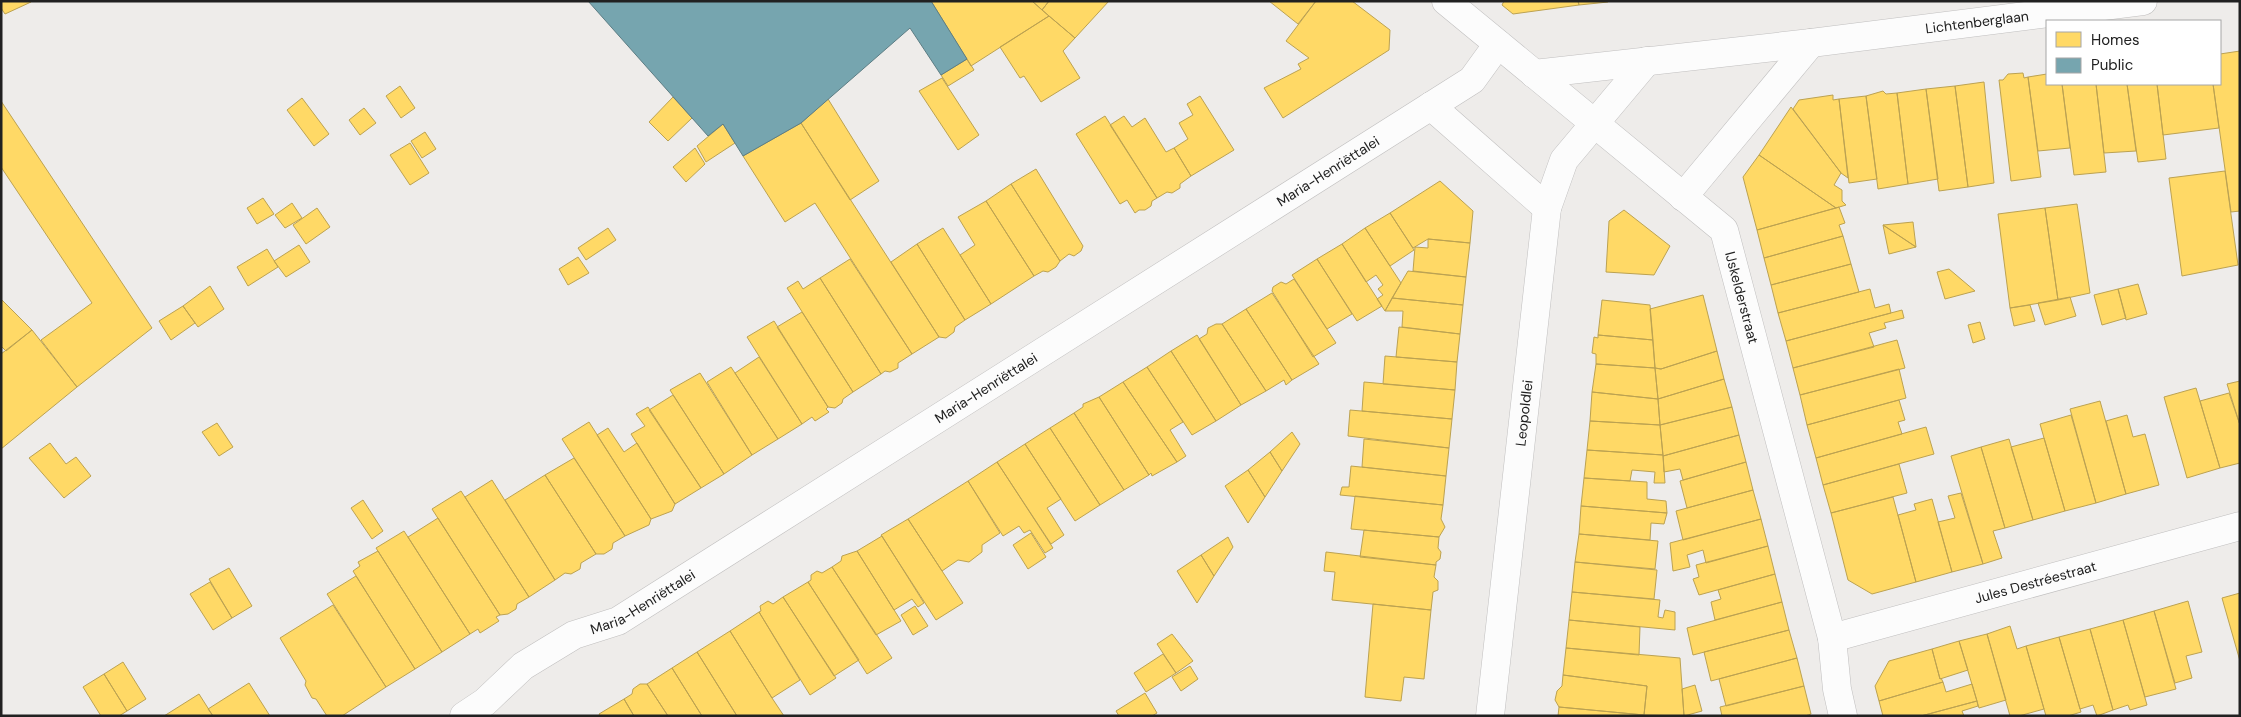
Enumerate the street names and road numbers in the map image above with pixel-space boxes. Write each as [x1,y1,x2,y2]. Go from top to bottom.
street label: Lichtenberglaan [1924,7,2030,37]
street label: Maria-Henriëttalei [1273,132,1383,210]
street label: IJskelderstraat [1721,249,1763,346]
street label: Maria-Henriëttalei [931,349,1041,427]
street label: Leopoldlei [1511,379,1537,447]
street label: Jules Destréestraat [1973,557,2098,607]
street label: Maria-Henriëttalei [588,565,699,638]

